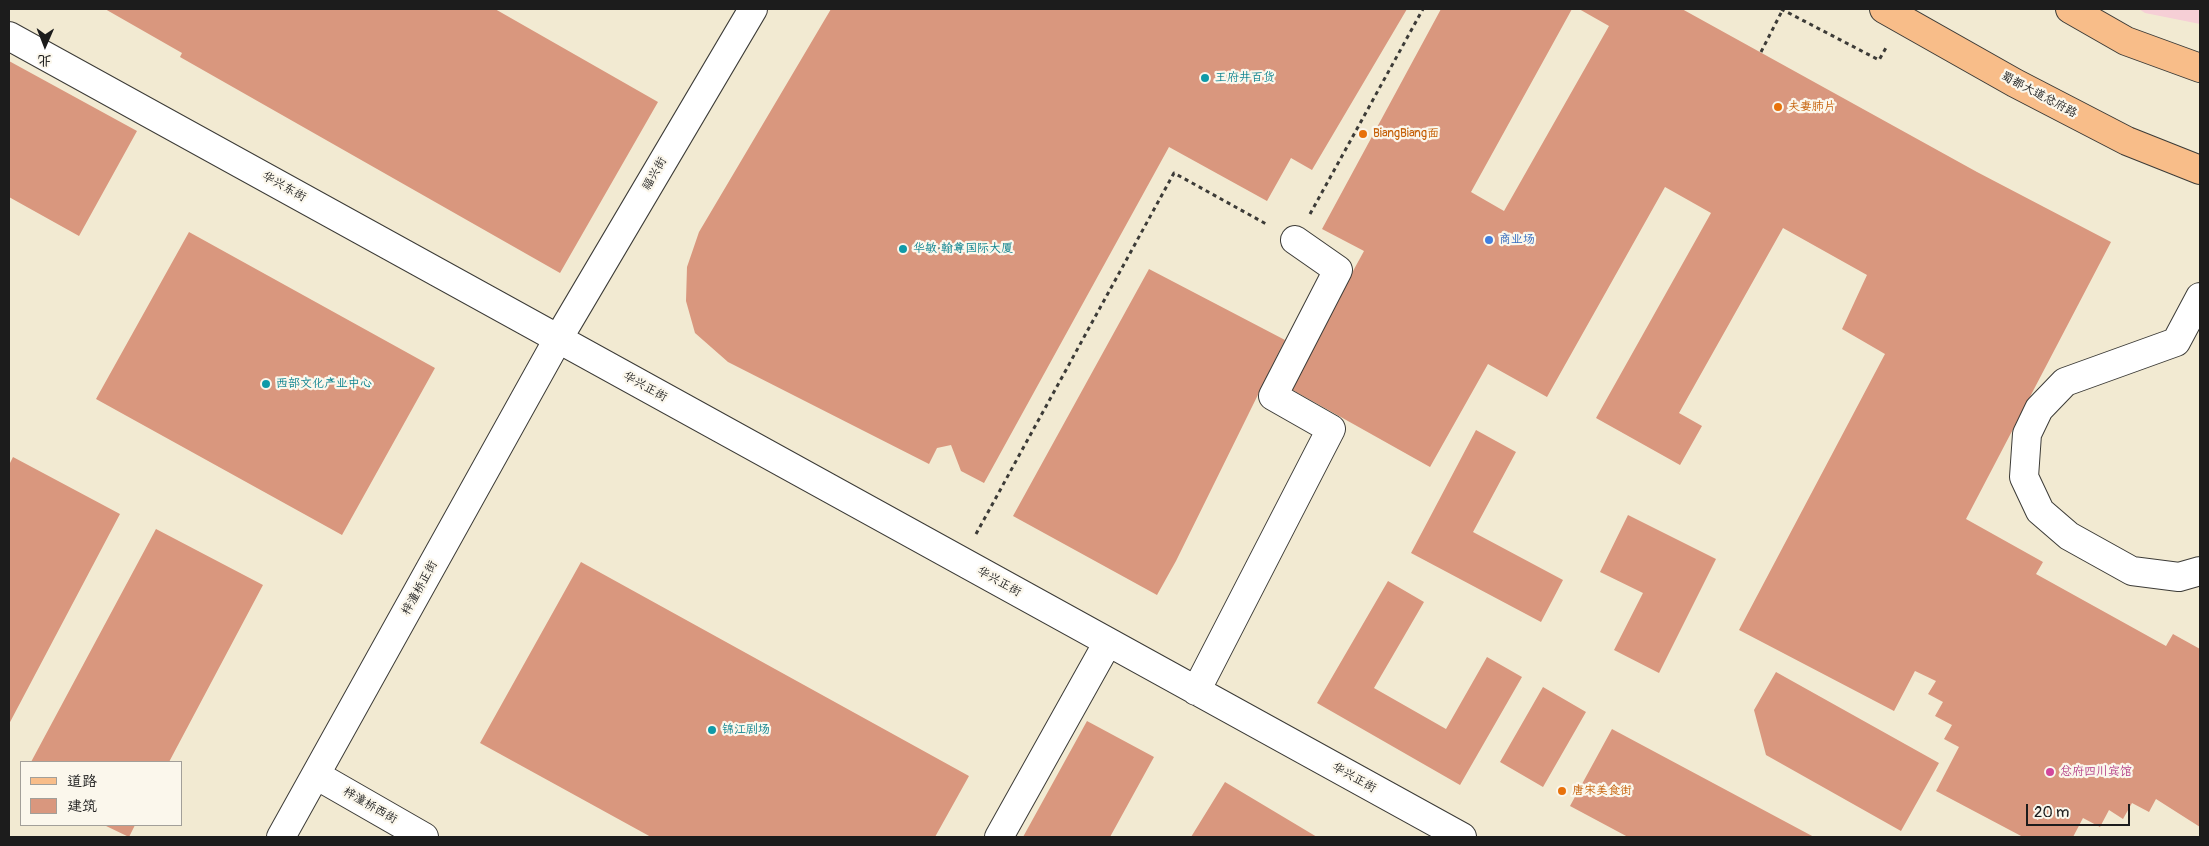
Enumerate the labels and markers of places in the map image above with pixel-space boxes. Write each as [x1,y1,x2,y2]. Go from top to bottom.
place label: 王府井百货 [1215,71,1275,85]
marker: 王府井百货 [1199,72,1211,84]
place label: 夫妻肺片 [1788,100,1836,114]
marker: 夫妻肺片 [1772,101,1784,113]
place label: BiangBiang面 [1373,127,1439,141]
marker: BiangBiang面 [1357,128,1369,140]
place label: 商业场 [1499,233,1535,247]
marker: 商业场 [1483,234,1495,246]
place label: 华敏·翰尊国际大厦 [913,242,1013,256]
marker: 华敏·翰尊国际大厦 [897,243,909,255]
place label: 西部文化产业中心 [276,377,372,391]
marker: 西部文化产业中心 [260,378,272,390]
place label: 锦江剧场 [722,723,770,737]
marker: 锦江剧场 [706,724,718,736]
place label: 总府四川宾馆 [2060,765,2132,779]
marker: 总府四川宾馆 [2044,766,2056,778]
place label: 唐宋美食街 [1572,784,1632,798]
marker: 唐宋美食街 [1556,785,1568,797]

